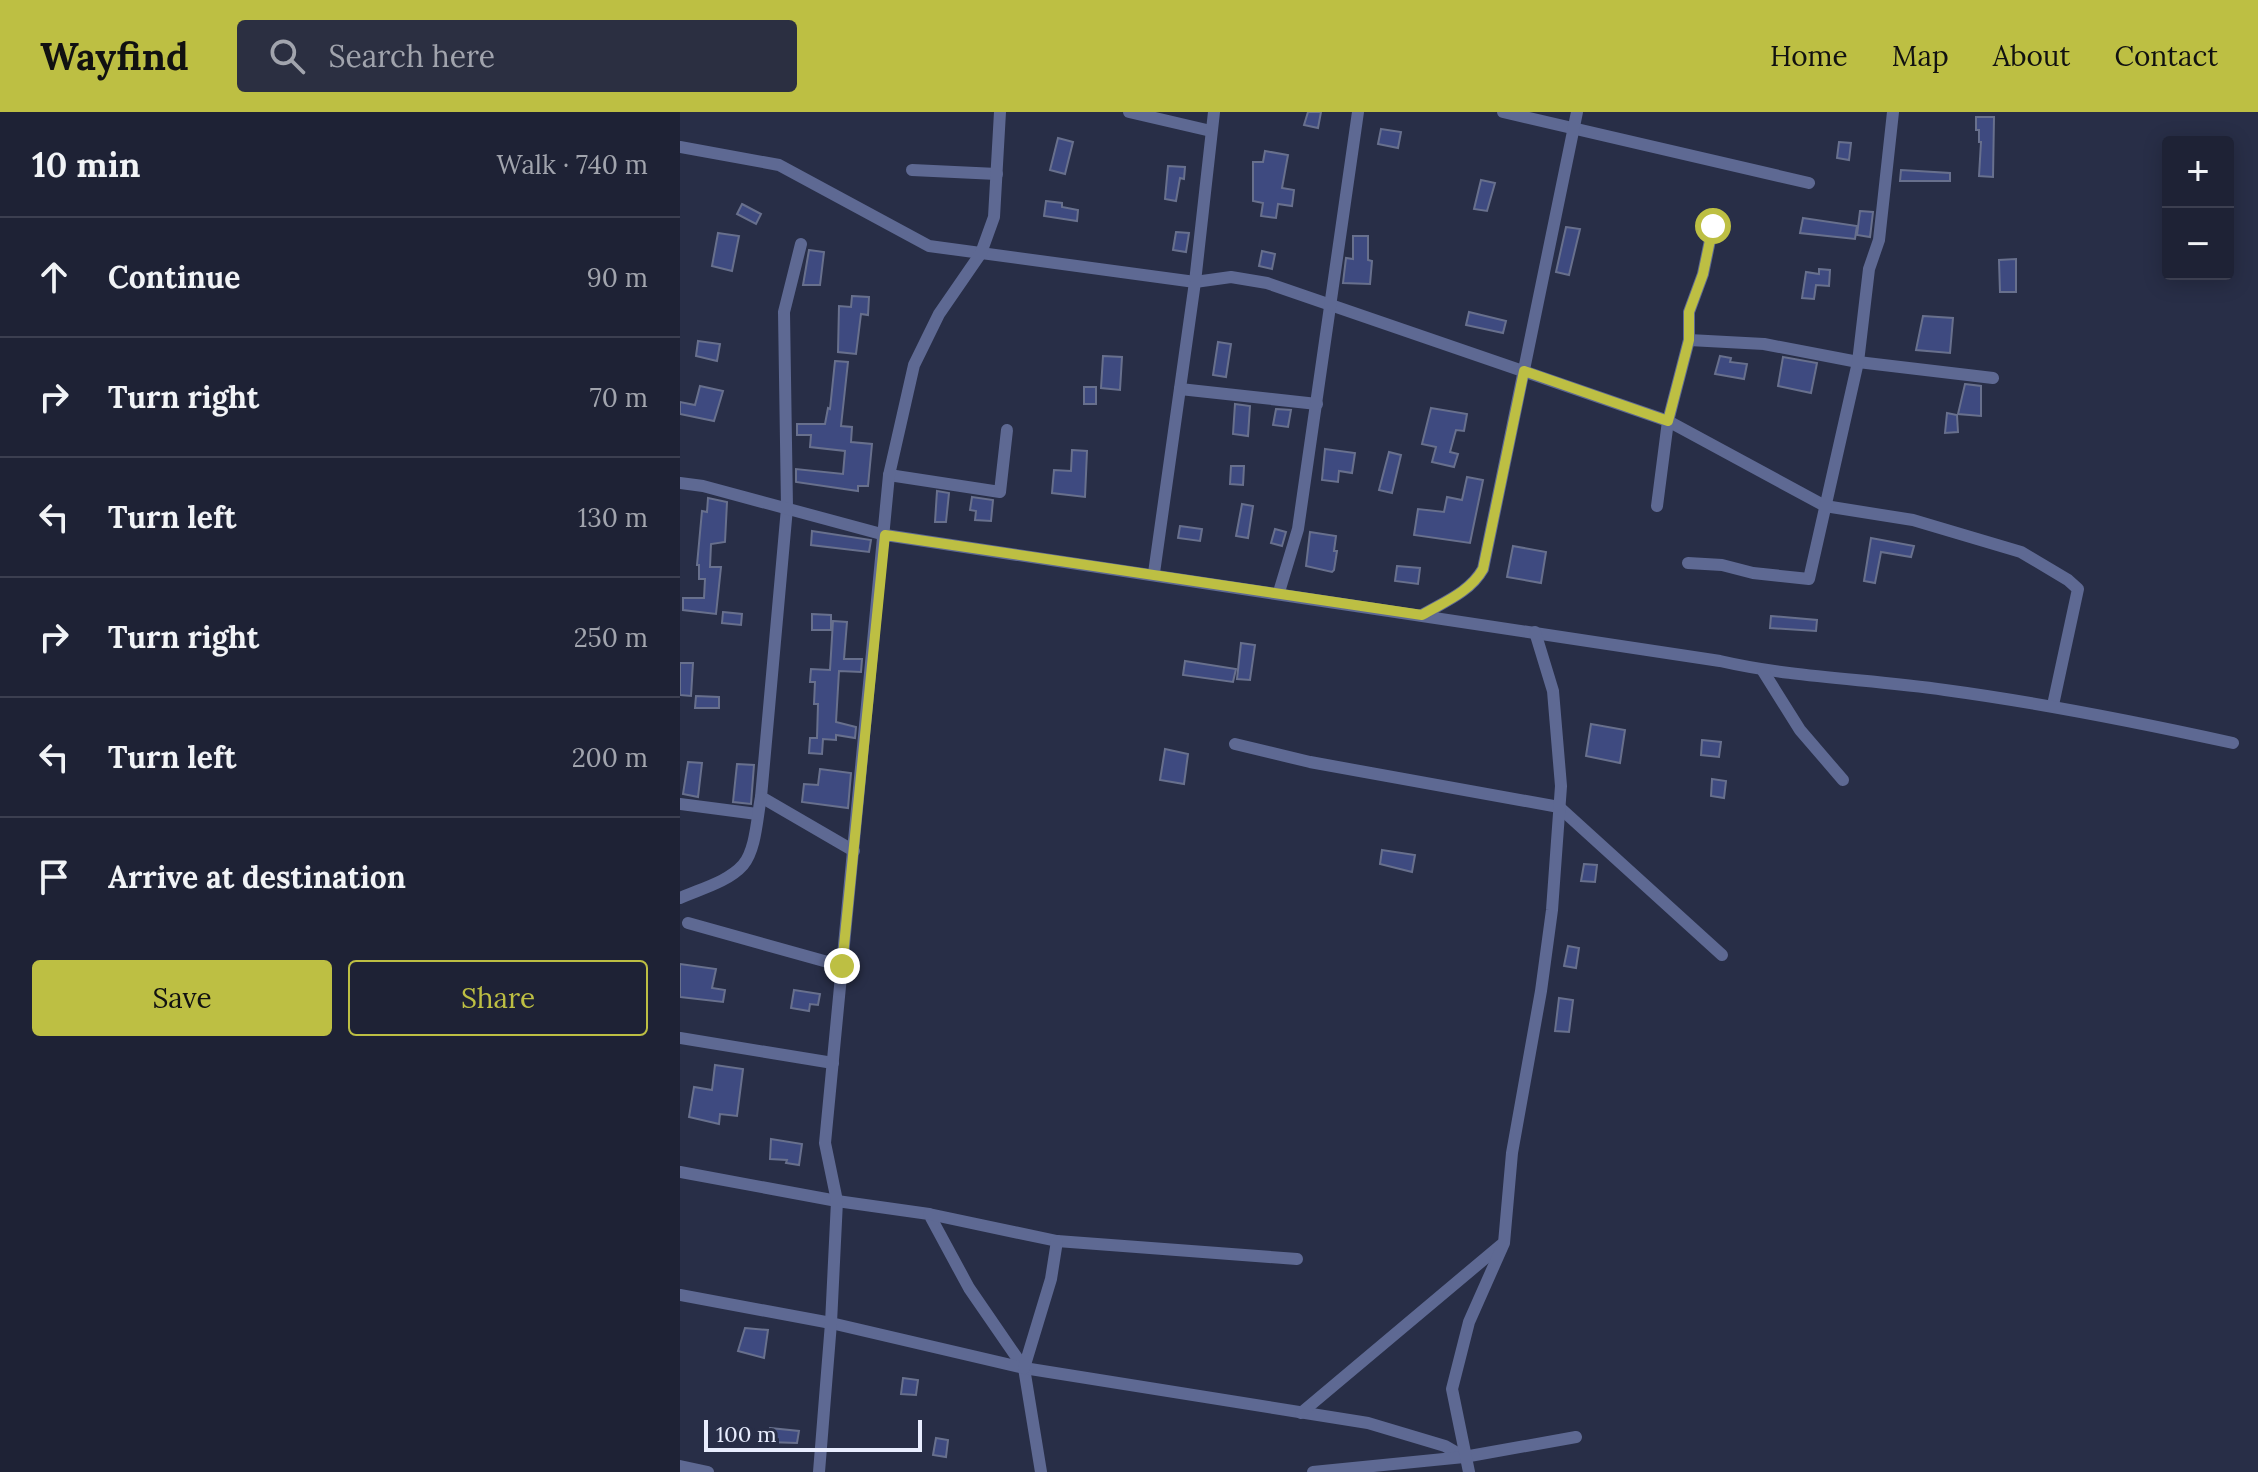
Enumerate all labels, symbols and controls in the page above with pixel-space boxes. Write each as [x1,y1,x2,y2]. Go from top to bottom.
search box [237,20,797,92]
text: Wayfind [40,32,189,80]
icon: search [265,34,309,78]
text: Search here [329,37,495,75]
text: Home [1770,38,1848,74]
text: Map [1892,38,1949,74]
text: About [1993,38,2070,74]
text: Contact [2114,38,2218,74]
map controls [2162,136,2234,280]
button: + [2162,136,2234,208]
text: 10 min [32,143,140,186]
text: Walk · 740 m [497,148,648,181]
route start [1695,208,1731,244]
button: − [2162,208,2234,280]
icon: ahead [32,255,76,299]
text: Continue [108,258,240,296]
text: 90 m [587,261,648,294]
icon: right [32,375,76,419]
text: Turn right [108,378,259,416]
text: 70 m [590,381,648,414]
icon: left [32,495,76,539]
text: Turn left [108,498,236,536]
text: 130 m [578,501,648,534]
icon: right [32,615,76,659]
text: Turn right [108,618,259,656]
text: 250 m [574,621,648,654]
icon: left [32,735,76,779]
text: Turn left [108,738,236,776]
text: 200 m [572,741,648,774]
icon: arrive [32,855,76,899]
text: Arrive at destination [108,858,406,896]
route end [824,948,860,984]
button: Save [32,960,332,1036]
button: Share [348,960,648,1036]
scale bar [704,1416,922,1452]
text: 100 m [716,1420,777,1448]

